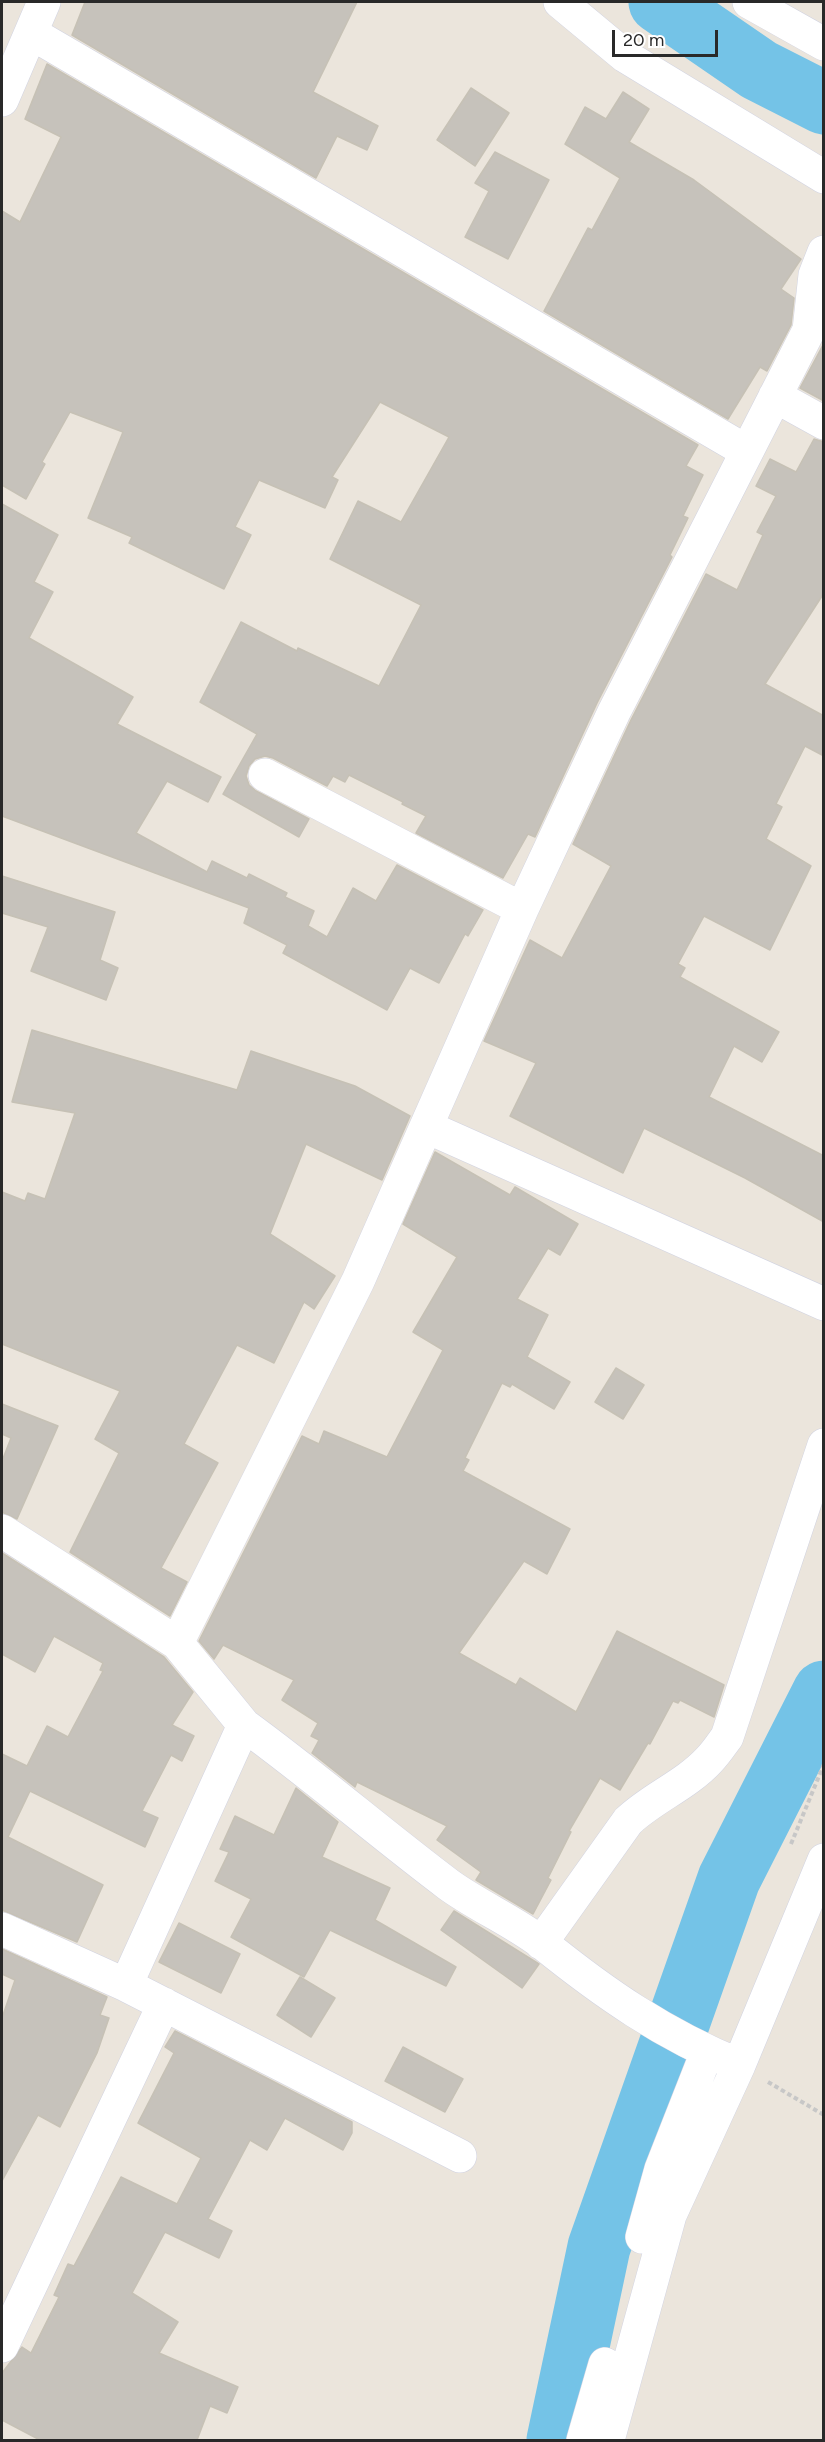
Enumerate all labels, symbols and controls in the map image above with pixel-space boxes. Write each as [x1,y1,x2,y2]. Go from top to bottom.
scale bar [615,18,722,56]
text: 20 m [623,29,664,51]

